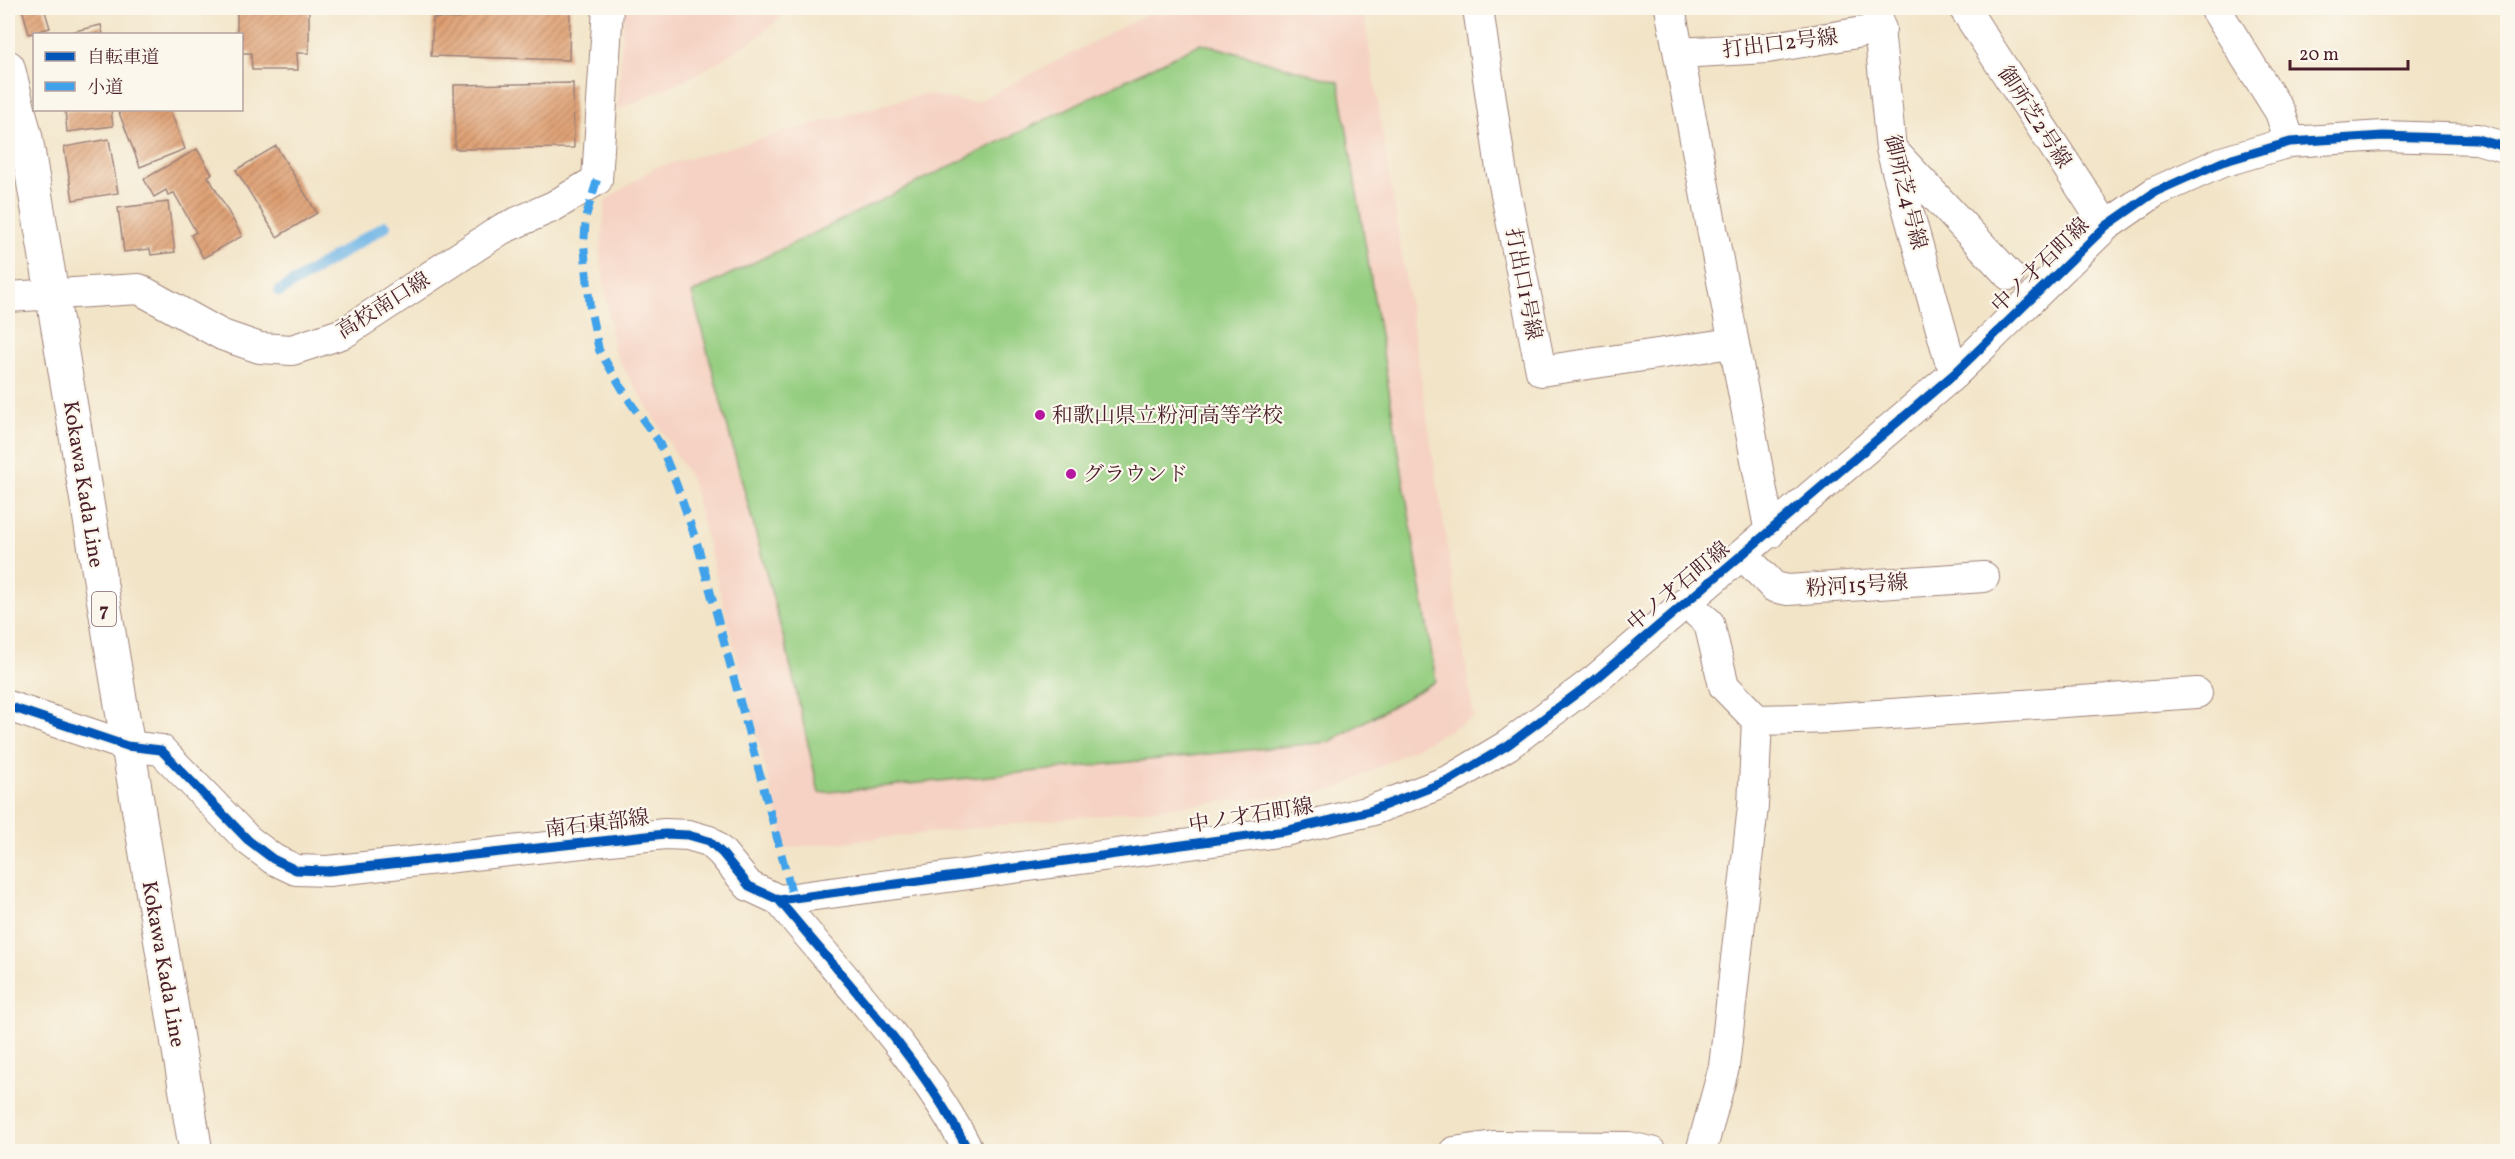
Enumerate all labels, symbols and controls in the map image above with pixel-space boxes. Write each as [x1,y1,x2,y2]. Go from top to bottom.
street label: 打出口2号線 [1721,23,1840,66]
legend [33,33,243,111]
scale bar [2290,33,2408,71]
text: 20 m [2299,43,2339,68]
text: 自転車道 [87,46,159,71]
street label: 御所芝2号線 [1990,61,2078,174]
text: 小道 [87,76,123,101]
street label: 御所芝4号線 [1876,132,1933,253]
street label: 中ノ才石町線 [1986,212,2096,320]
street label: 打出口1号線 [1497,226,1548,343]
street label: 高校南口線 [332,266,436,346]
street label: Kokawa Kada Line [55,399,110,570]
place label: 和歌山県立粉河高等学校 [1052,402,1283,431]
marker: 和歌山県立粉河高等学校 [1033,408,1047,422]
place label: グラウンド [1083,461,1188,490]
marker: グラウンド [1064,467,1078,481]
street label: 中ノ才石町線 [1621,536,1737,639]
street label: 粉河15号線 [1805,568,1909,605]
road number: 7 [92,592,116,626]
street label: 中ノ才石町線 [1187,792,1316,841]
street label: 南石東部線 [543,804,651,845]
street label: Kokawa Kada Line [134,879,191,1050]

